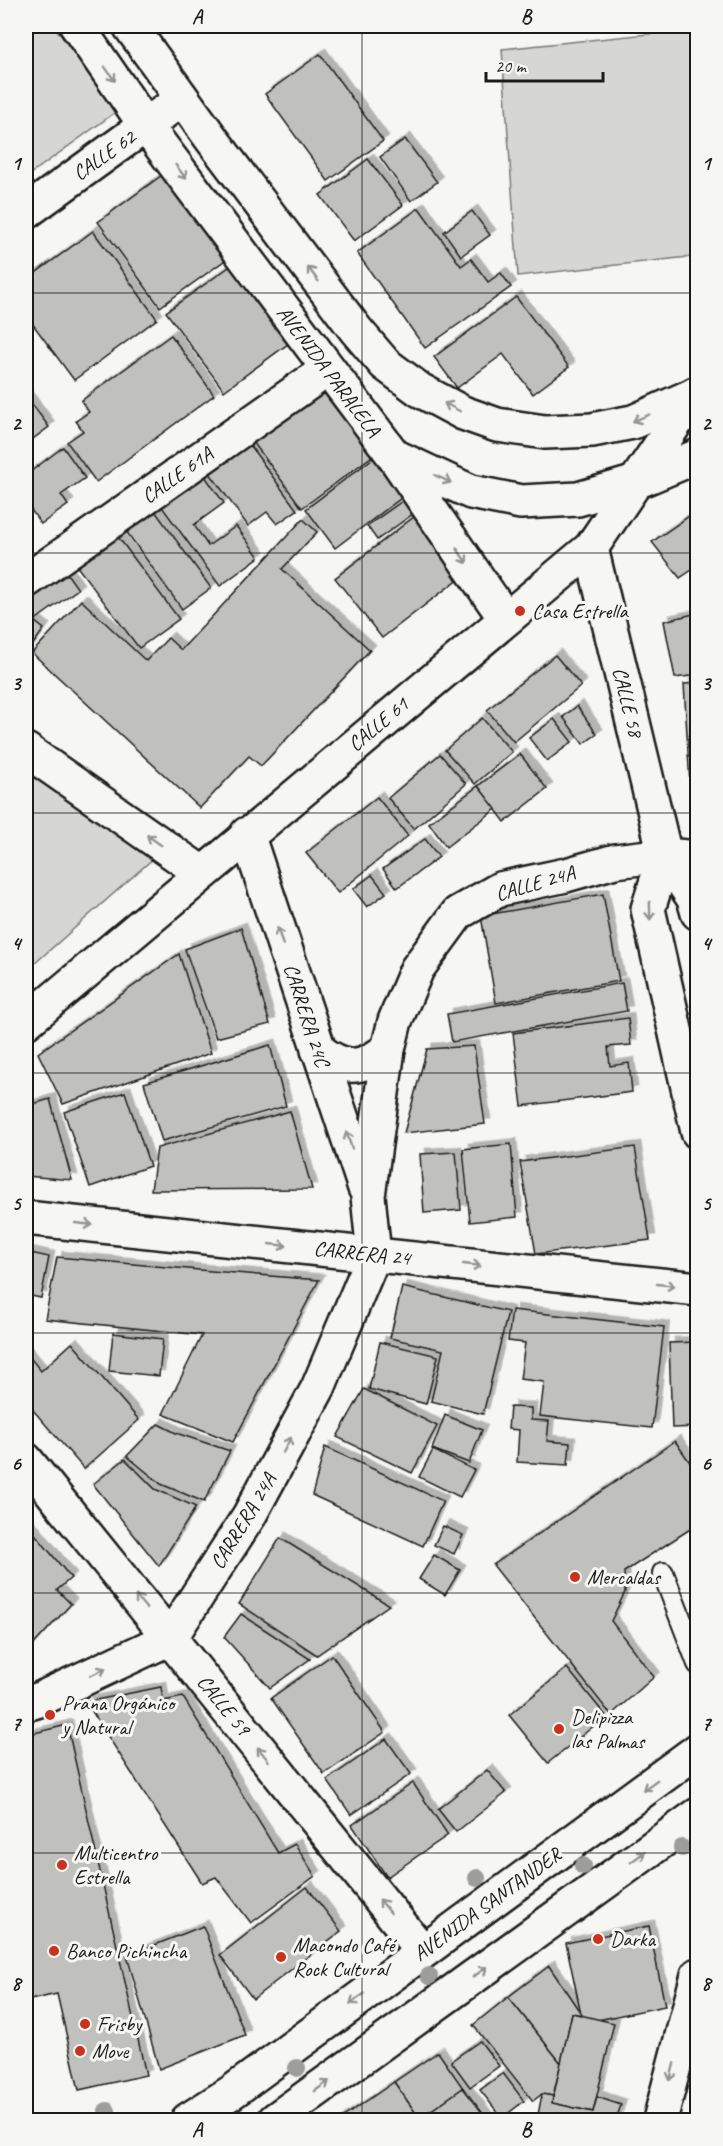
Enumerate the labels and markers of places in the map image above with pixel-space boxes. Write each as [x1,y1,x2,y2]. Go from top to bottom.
place label: Casa Estrella [532,598,629,624]
marker: Casa Estrella [513,604,527,618]
place label: Mercaldas [587,1564,662,1590]
marker: Mercaldas [568,1570,582,1584]
place label: Prana Orgánico y Natural [60,1690,177,1740]
place label: Delipizza las Palmas [571,1704,646,1754]
marker: Prana Orgánico y Natural [43,1708,57,1722]
marker: Delipizza las Palmas [552,1722,566,1736]
place label: Multicentro Estrella [74,1840,159,1890]
marker: Multicentro Estrella [55,1858,69,1872]
place label: Darka [610,1926,657,1952]
place label: Macondo Café Rock Cultural [293,1932,398,1982]
marker: Darka [591,1932,605,1946]
place label: Banco Pichincha [66,1938,188,1964]
marker: Banco Pichincha [47,1944,61,1958]
marker: Macondo Café Rock Cultural [274,1950,288,1964]
place label: Frisby [97,2011,143,2037]
marker: Frisby [78,2017,92,2031]
place label: Move [92,2038,130,2064]
marker: Move [73,2044,87,2058]

